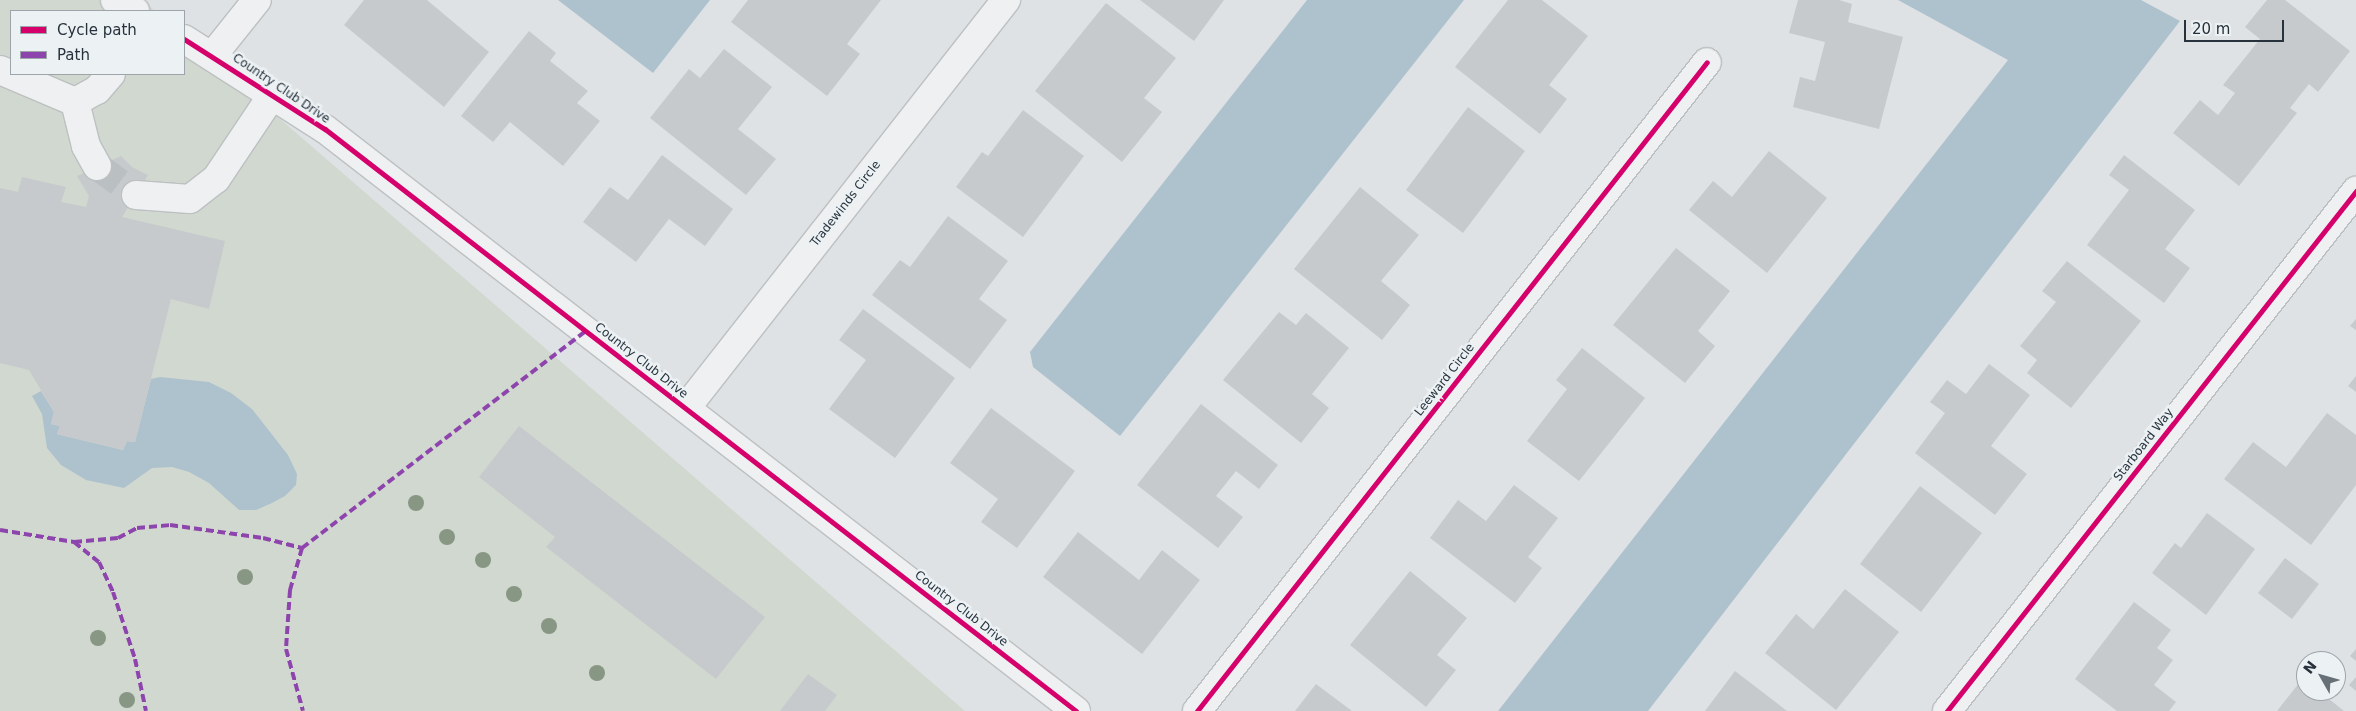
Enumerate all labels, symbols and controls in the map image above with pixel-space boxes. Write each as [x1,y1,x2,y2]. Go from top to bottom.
legend [10,10,185,75]
scale bar [2186,10,2286,42]
text: 20 m [2192,20,2230,38]
text: Cycle path [57,21,137,39]
text: Path [57,46,90,64]
street label: Country Club Drive [230,51,332,127]
street label: Tradewinds Circle [808,158,884,250]
street label: Country Club Drive [592,320,690,402]
street label: Leeward Circle [1412,341,1478,419]
street label: Starboard Way [2111,406,2177,484]
street label: Country Club Drive [912,568,1010,650]
north arrow [2296,651,2346,701]
text: N [2300,658,2320,677]

